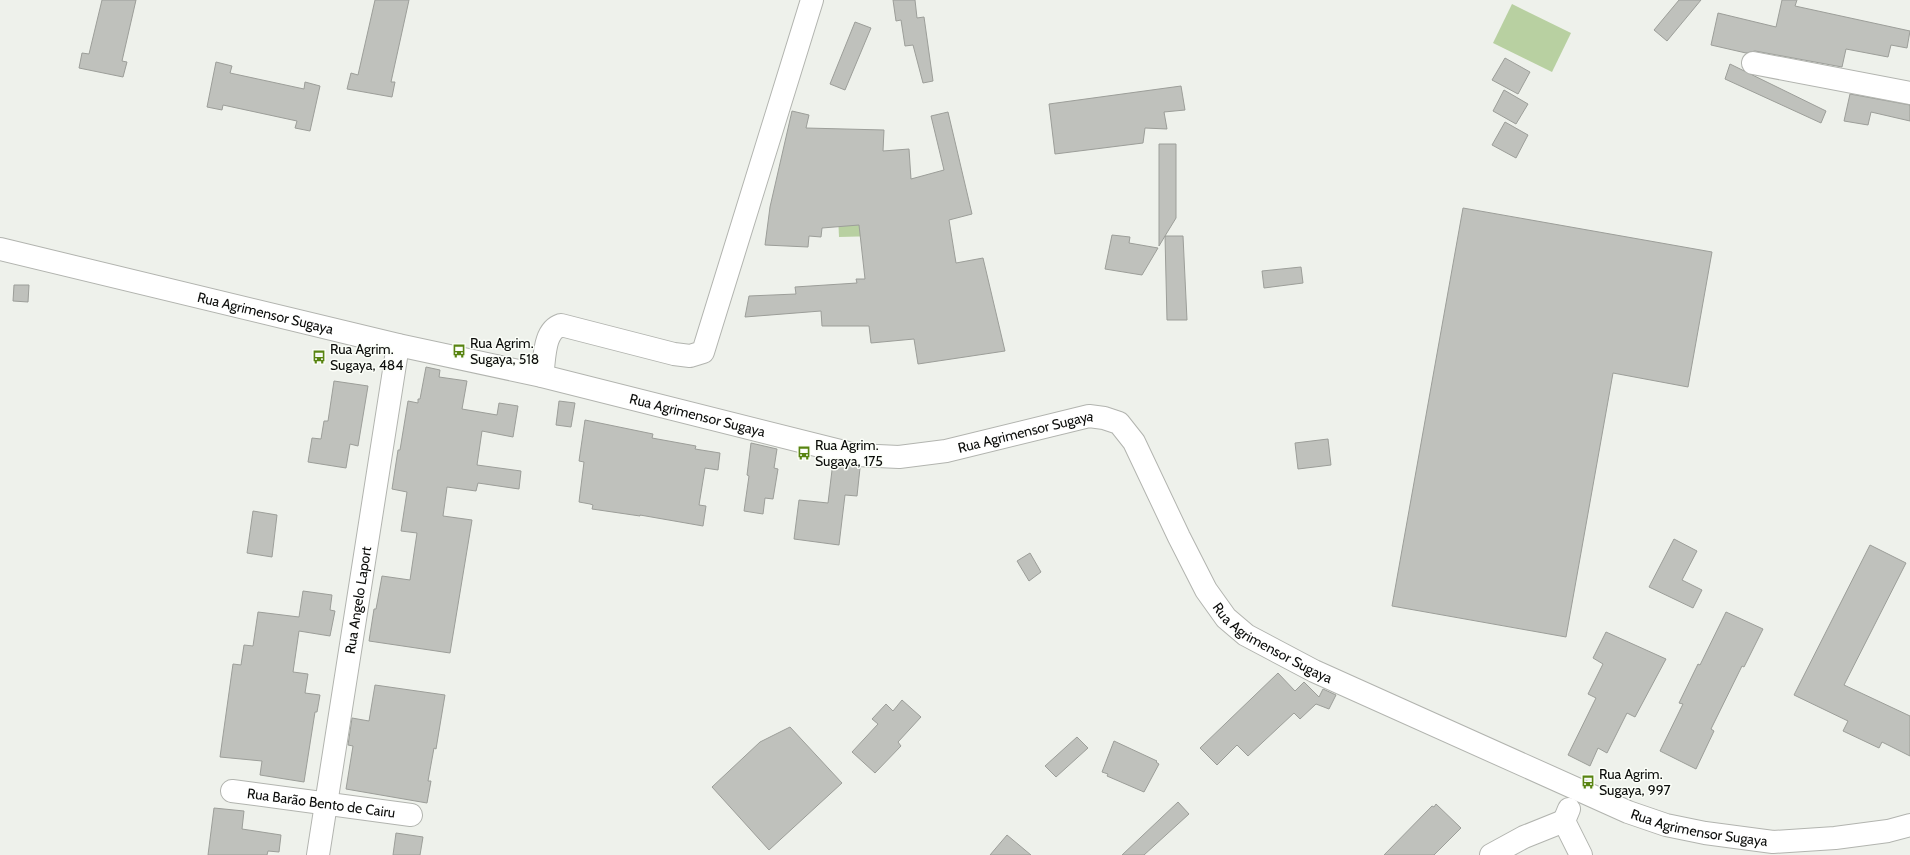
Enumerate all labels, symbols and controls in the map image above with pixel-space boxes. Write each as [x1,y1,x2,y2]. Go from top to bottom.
street label: Rua Agrimensor Sugaya [196,288,336,338]
place label: Rua Agrim. Sugaya, 518 [470,334,539,368]
place label: Rua Agrim. Sugaya, 484 [330,340,403,374]
bus stop icon: Rua Agrim. Sugaya, 518 [451,343,467,359]
bus stop icon: Rua Agrim. Sugaya, 484 [311,349,327,365]
street label: Rua Agrimensor Sugaya [628,389,767,441]
street label: Rua Agrimensor Sugaya [956,407,1095,457]
place label: Rua Agrim. Sugaya, 175 [815,436,883,470]
bus stop icon: Rua Agrim. Sugaya, 175 [796,445,812,461]
street label: Rua Angelo Laport [341,545,375,655]
street label: Rua Agrimensor Sugaya [1209,599,1335,687]
place label: Rua Agrim. Sugaya, 997 [1599,765,1671,799]
bus stop icon: Rua Agrim. Sugaya, 997 [1580,774,1596,790]
street label: Rua Barão Bento de Cairu [246,784,397,822]
street label: Rua Agrimensor Sugaya [1628,805,1769,850]

